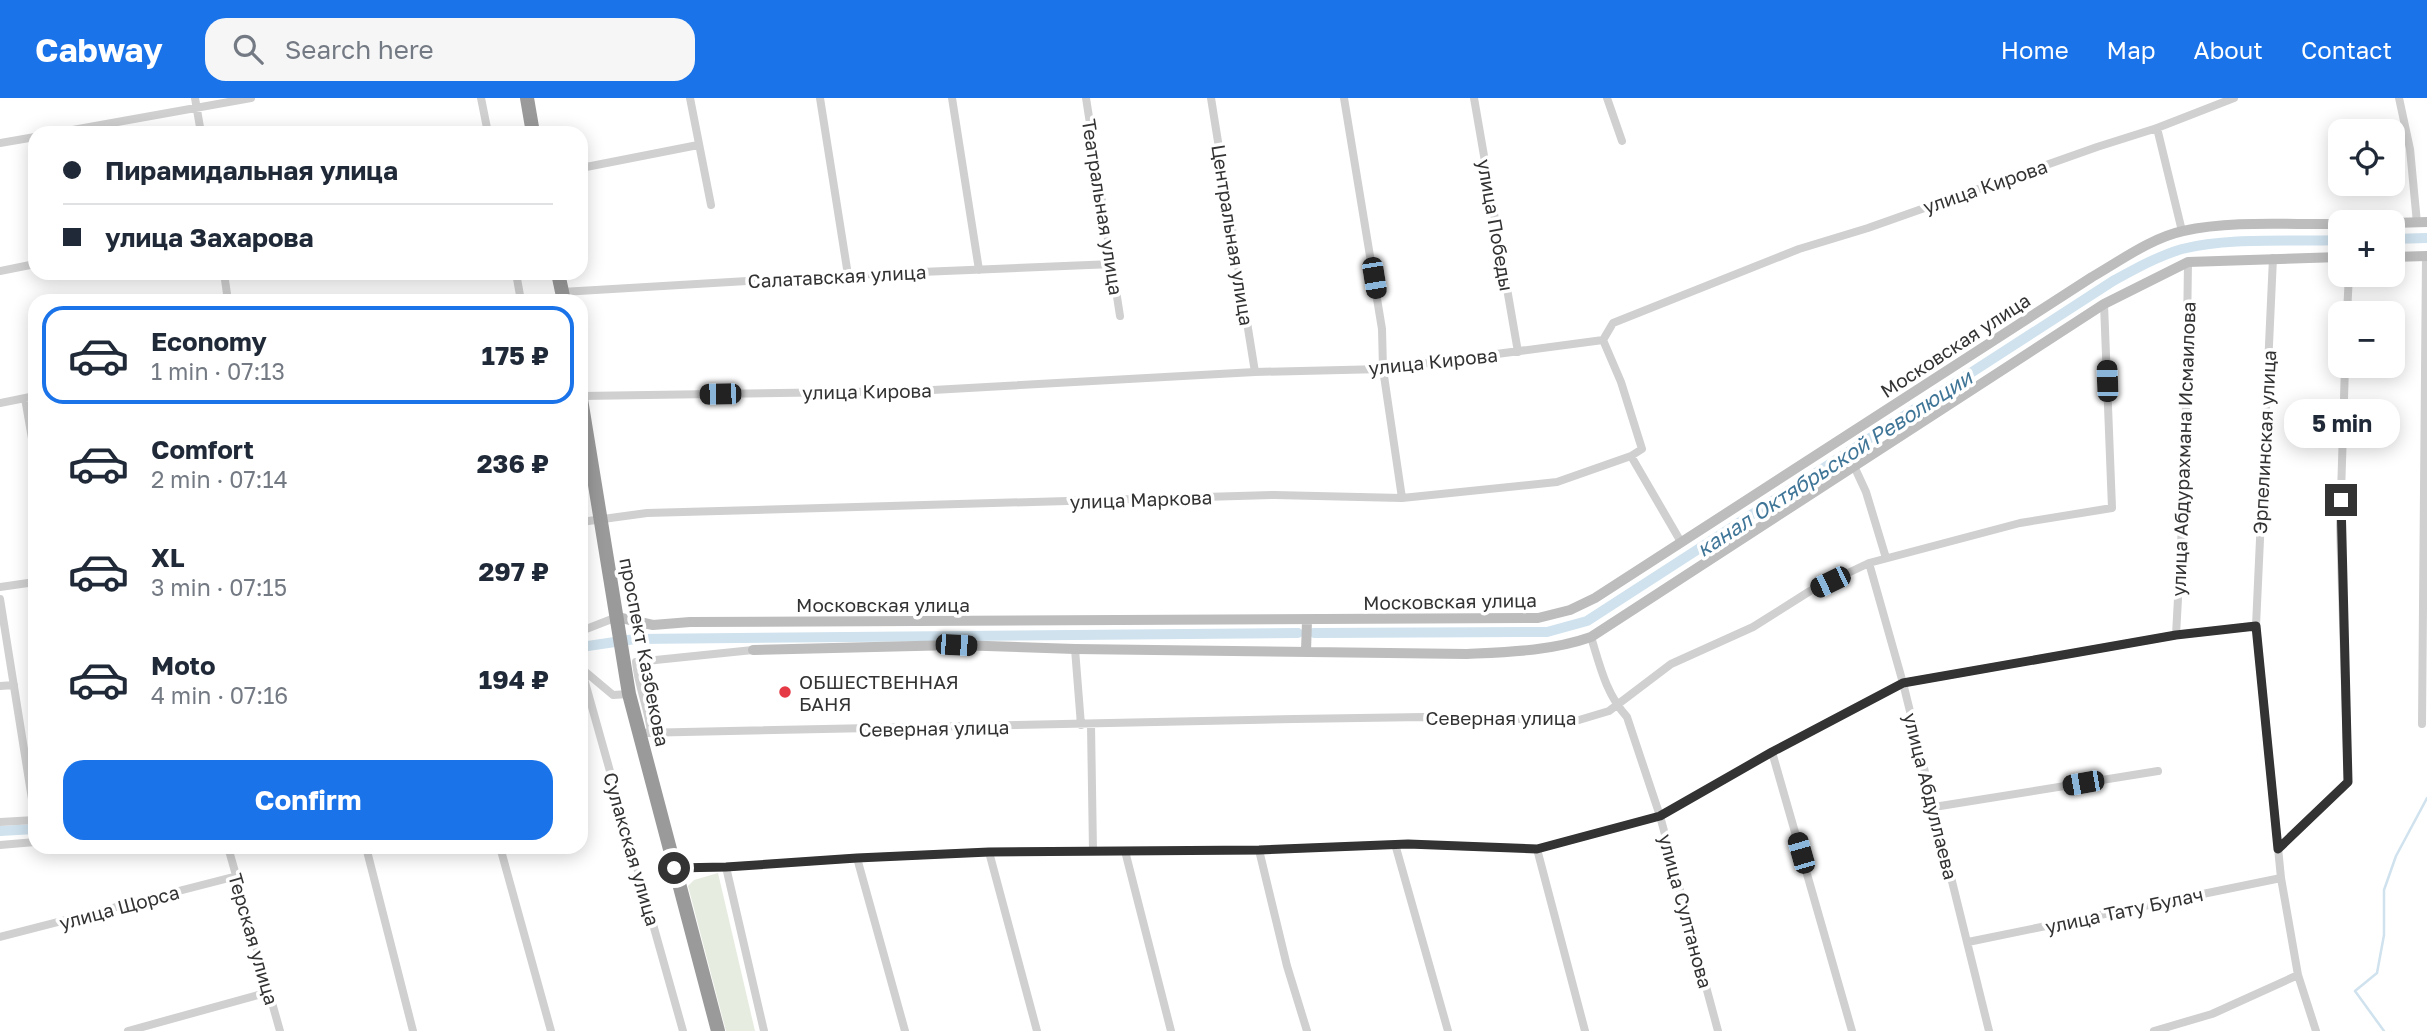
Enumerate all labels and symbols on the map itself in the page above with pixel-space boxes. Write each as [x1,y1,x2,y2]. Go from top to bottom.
street label: Театральная улица [1078,117,1128,297]
street label: Центральная улица [1207,143,1259,327]
street label: улица Кирова [1920,154,2050,218]
street label: улица Победы [1473,157,1519,293]
car [1361,256,1388,300]
street label: Салатавская улица [747,260,927,292]
street label: Московская улица [1876,288,2034,402]
street label: улица Абдурахмана Исмаилова [2166,301,2200,597]
street label: улица Кирова [1367,343,1499,379]
street label: Эрпелинская улица [2248,349,2280,535]
car [2096,360,2119,402]
water label: канал Октябрьской Революции [1691,363,1978,562]
street label: улица Кирова [802,378,932,404]
car [699,383,742,405]
callout: 5 min [2283,398,2399,448]
route end [2325,484,2357,516]
street label: улица Маркова [1069,485,1213,513]
street label: проспект Казбекова [615,556,675,748]
car [1807,563,1854,601]
street label: Московская улица [1363,588,1537,614]
street label: Московская улица [796,593,970,616]
car [935,633,978,657]
place label: ОБШЕСТВЕННАЯ БАНЯ [799,670,959,715]
marker: ОБШЕСТВЕННАЯ БАНЯ [777,684,793,700]
street label: Северная улица [1426,706,1576,729]
street label: улица Абдуллаева [1899,710,1963,882]
street label: Северная улица [858,715,1010,741]
car [2061,769,2106,797]
street label: Сулакская улица [599,770,665,928]
car [1786,830,1817,876]
street label: улица Султанова [1654,831,1718,991]
route start [658,852,690,884]
street label: Терская улица [224,871,284,1007]
street label: улица Щорса [56,880,182,934]
street label: улица Тату Булач [2043,882,2205,938]

